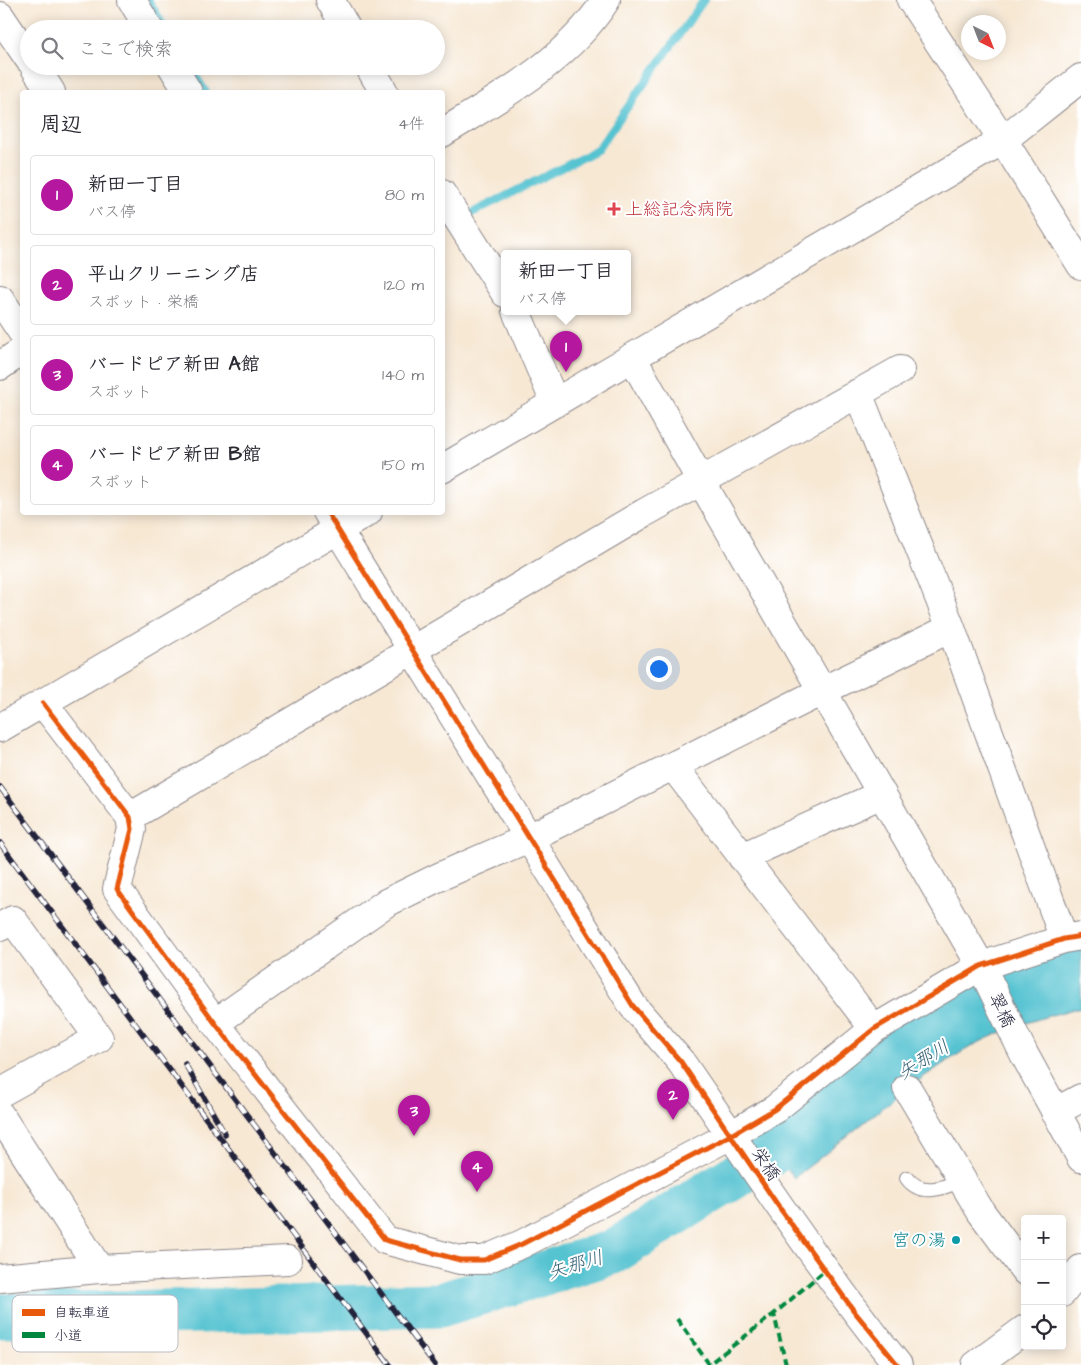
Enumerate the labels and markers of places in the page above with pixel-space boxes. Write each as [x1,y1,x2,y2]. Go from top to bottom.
place label: 上総記念病院 [625,197,733,222]
marker: 上総記念病院 [607,202,621,216]
pin: 1 [550,331,582,372]
pin: 2 [657,1079,689,1120]
pin: 3 [398,1095,430,1136]
pin: 4 [461,1151,493,1192]
place label: 宮の湯 [892,1228,946,1253]
marker: 宮の湯 [950,1234,962,1246]

